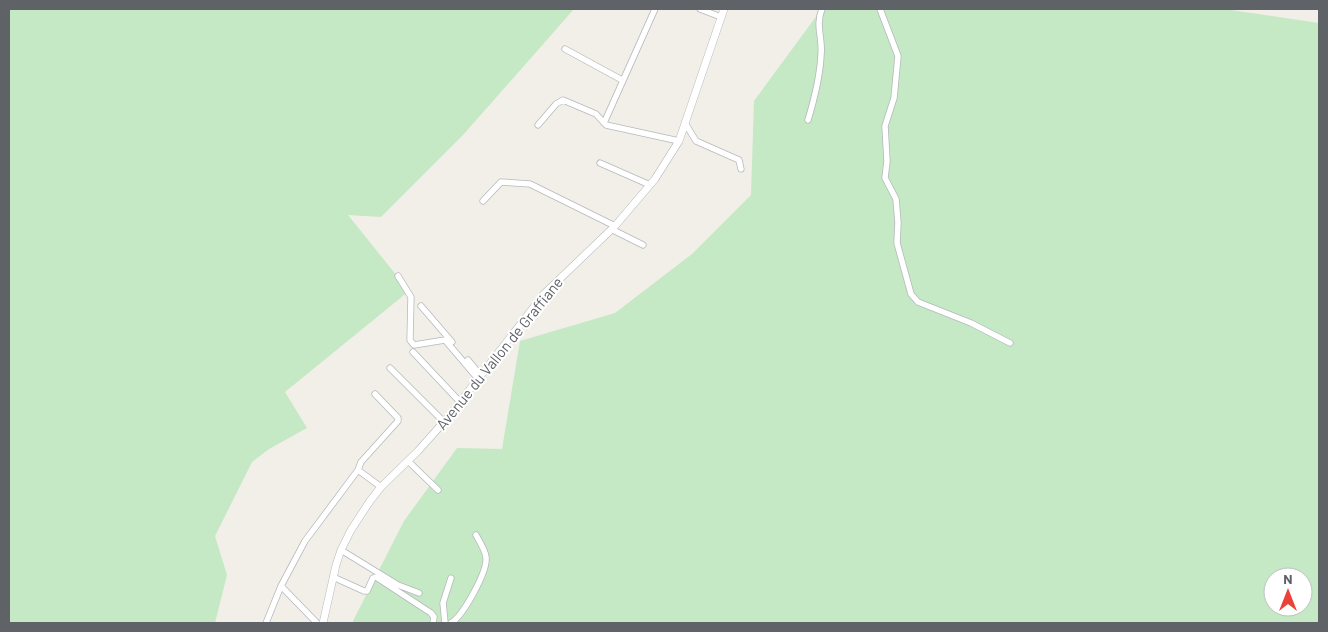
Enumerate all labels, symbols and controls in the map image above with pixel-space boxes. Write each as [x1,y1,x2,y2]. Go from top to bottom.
street label: Avenue du Vallon de Graffiane [432,273,566,433]
north arrow [1263,567,1313,617]
text: N [1283,570,1293,587]

